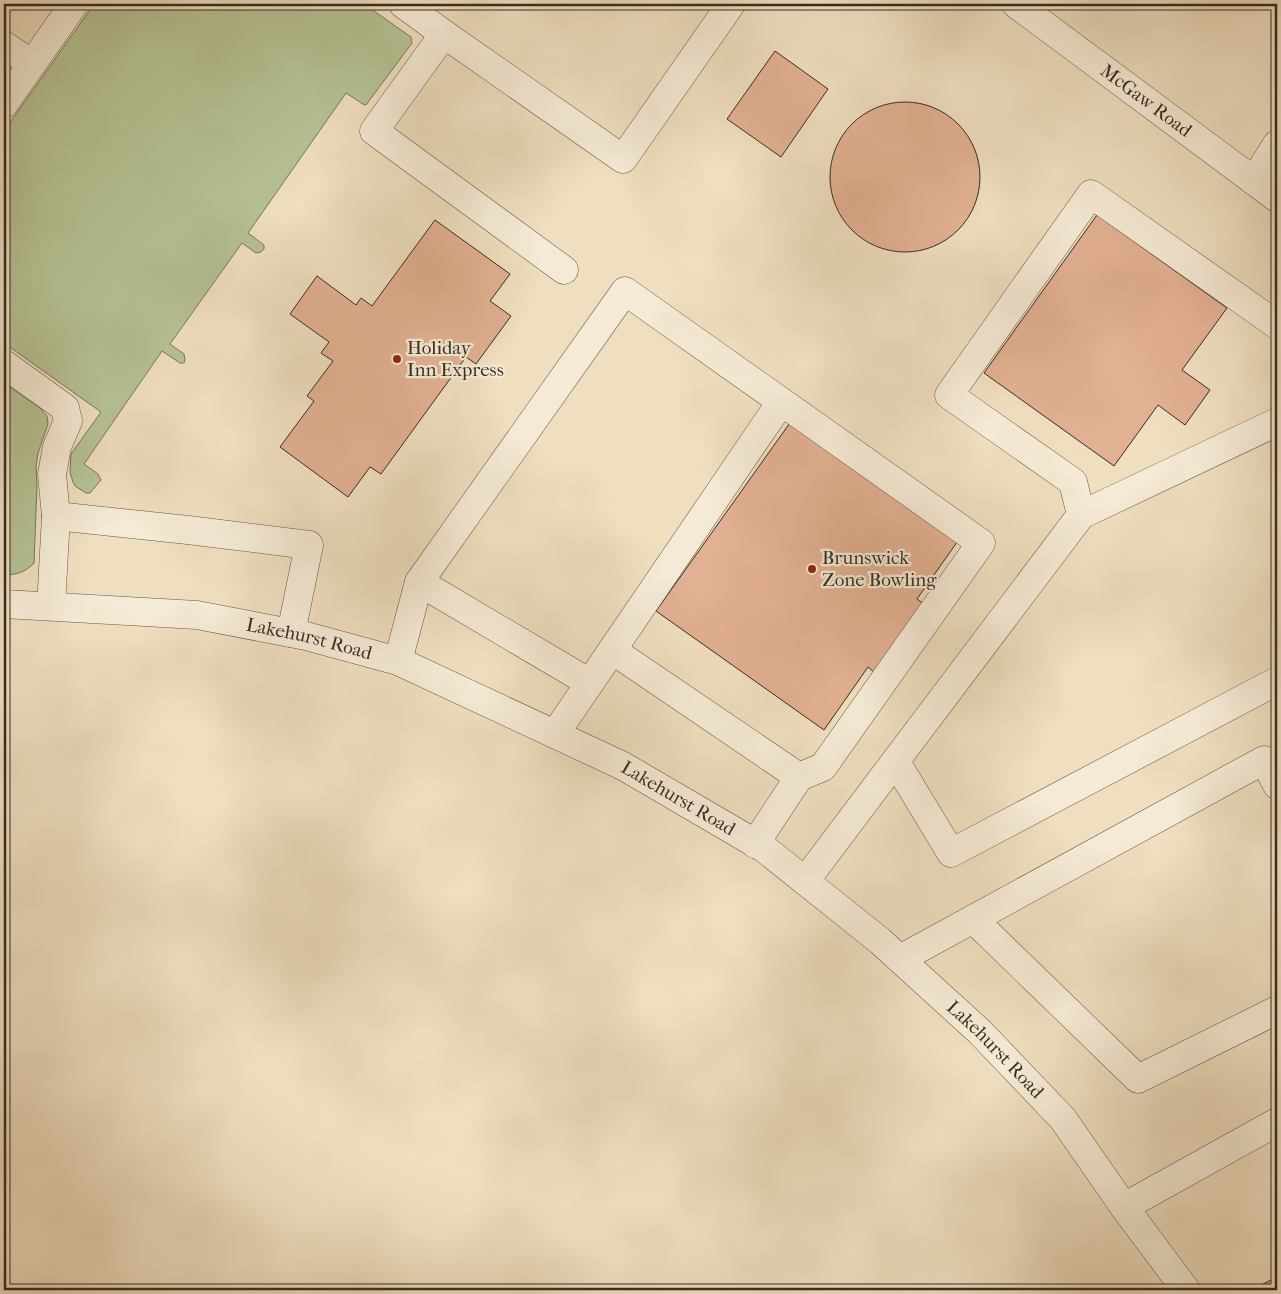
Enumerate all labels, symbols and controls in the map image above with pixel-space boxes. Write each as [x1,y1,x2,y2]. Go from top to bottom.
street label: McGaw Road [1096,60,1196,142]
place label: Holiday Inn Express [407,337,504,381]
marker: Holiday Inn Express [391,353,403,365]
place label: Brunswick Zone Bowling [822,547,937,591]
marker: Brunswick Zone Bowling [806,563,818,575]
street label: Lakehurst Road [244,614,375,665]
street label: Lakehurst Road [617,756,740,841]
street label: Lakehurst Road [942,996,1049,1103]

